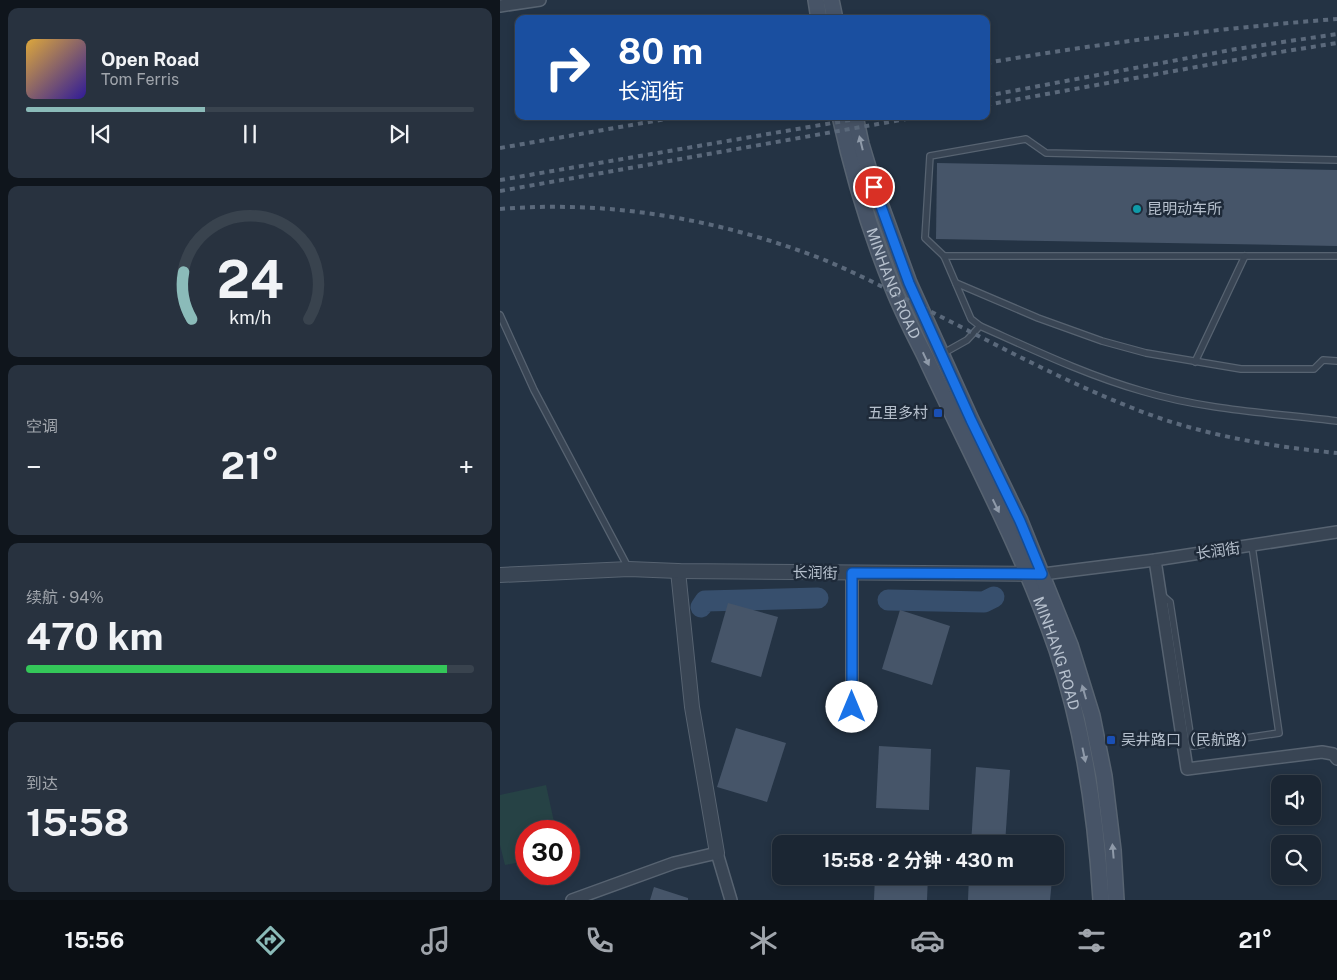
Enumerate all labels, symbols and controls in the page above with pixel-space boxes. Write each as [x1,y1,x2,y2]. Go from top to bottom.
text: 80 m [618,31,703,72]
icon: right [535,35,600,100]
text: Open Road [101,48,199,70]
text: Tom Ferris [101,70,179,89]
text: 长润街 [618,78,684,104]
icon: previous [87,120,115,148]
icon: pause [236,120,264,148]
icon: next [385,120,413,148]
one-way arrow [857,135,865,150]
pin [853,166,895,208]
icon: arrive [860,173,888,201]
place label: 昆明动车所 [1147,200,1222,217]
marker: 昆明动车所 [1131,203,1143,215]
street label: MINHANG ROAD [863,226,924,342]
text: 24 [216,249,284,310]
text: km/h [229,307,271,328]
one-way arrow [922,352,930,366]
place label: 五里多村 [868,404,928,421]
marker: 五里多村 [932,407,944,419]
text: 空调 [26,417,58,436]
text: 21° [221,443,279,488]
text: − [26,450,42,483]
text: + [458,450,474,483]
one-way arrow [992,499,1000,513]
street label: 长润街 [1194,539,1241,562]
street label: 长润街 [792,564,838,581]
text: 续航 · 94% [26,588,104,607]
street label: MINHANG ROAD [1030,594,1083,712]
text: 470 km [26,614,163,659]
position arrow [825,680,877,732]
one-way arrow [1080,684,1088,699]
place label: 吴井路口（民航路） [1121,731,1256,748]
marker: 吴井路口（民航路） [1105,734,1117,746]
one-way arrow [1080,747,1088,762]
text: 到达 [26,774,58,793]
map controls [1271,775,1321,885]
button: sound [1271,775,1321,825]
text: 15:58 [26,800,129,845]
speed limit sign: 30 [515,820,580,885]
button: search [1271,835,1321,885]
one-way arrow [1109,843,1117,859]
text: 15:58 · 2 分钟 · 430 m [822,849,1014,871]
icon: directions [253,923,288,958]
icon: music [418,923,453,958]
icon: phone [582,923,617,958]
icon: climate [746,923,781,958]
icon: car [910,923,945,958]
icon: filters [1074,923,1109,958]
text: 15:56 [65,927,124,953]
text: 21° [1238,927,1272,953]

